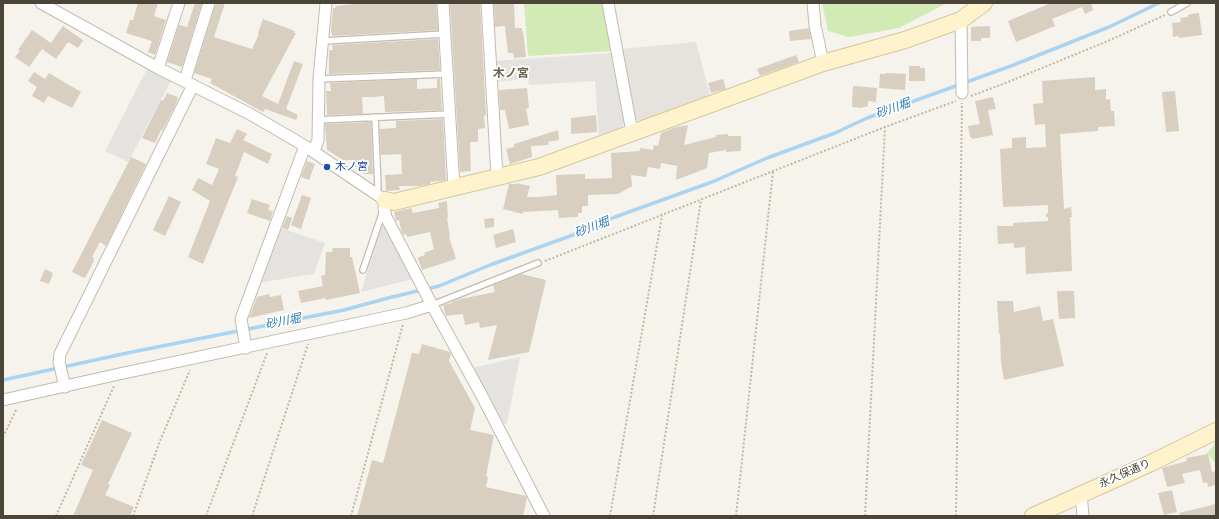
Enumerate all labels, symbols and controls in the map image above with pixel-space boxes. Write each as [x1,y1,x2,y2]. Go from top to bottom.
district label: 木ノ宮 [493,67,529,81]
water label: 砂川堀 [874,96,912,122]
place label: 木ノ宮 [335,160,368,174]
marker: 木ノ宮 [322,162,332,172]
water label: 砂川堀 [573,215,611,241]
water label: 砂川堀 [264,311,302,333]
street label: 永久保通り [1097,457,1153,491]

